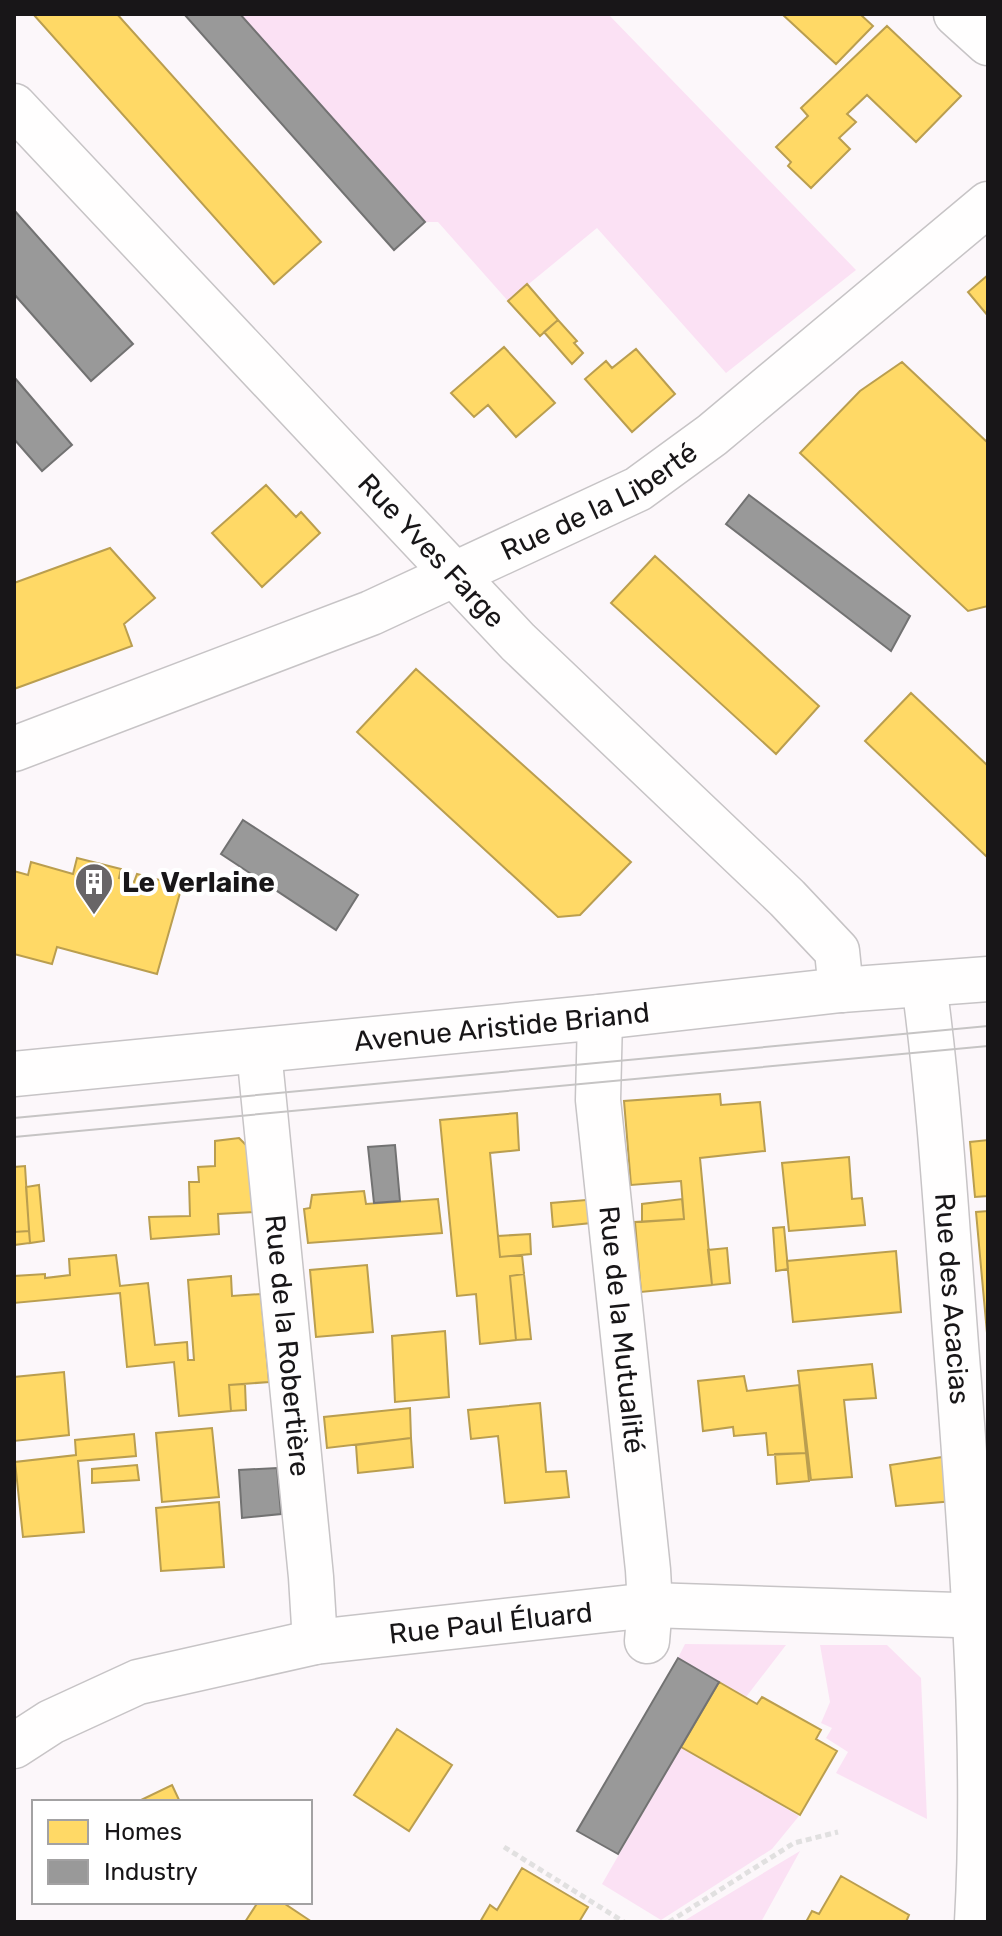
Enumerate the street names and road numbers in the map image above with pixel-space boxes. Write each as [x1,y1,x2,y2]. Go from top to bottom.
street label: Rue de la Liberté [495,435,703,567]
street label: Rue Yves Farge [352,467,512,634]
street label: Avenue Aristide Briand [352,995,651,1057]
street label: Rue des Acacias [928,1192,977,1406]
street label: Rue de la Mutualité [593,1204,652,1455]
street label: Rue de la Robertière [259,1213,317,1478]
street label: Rue Paul Éluard [387,1595,594,1650]

